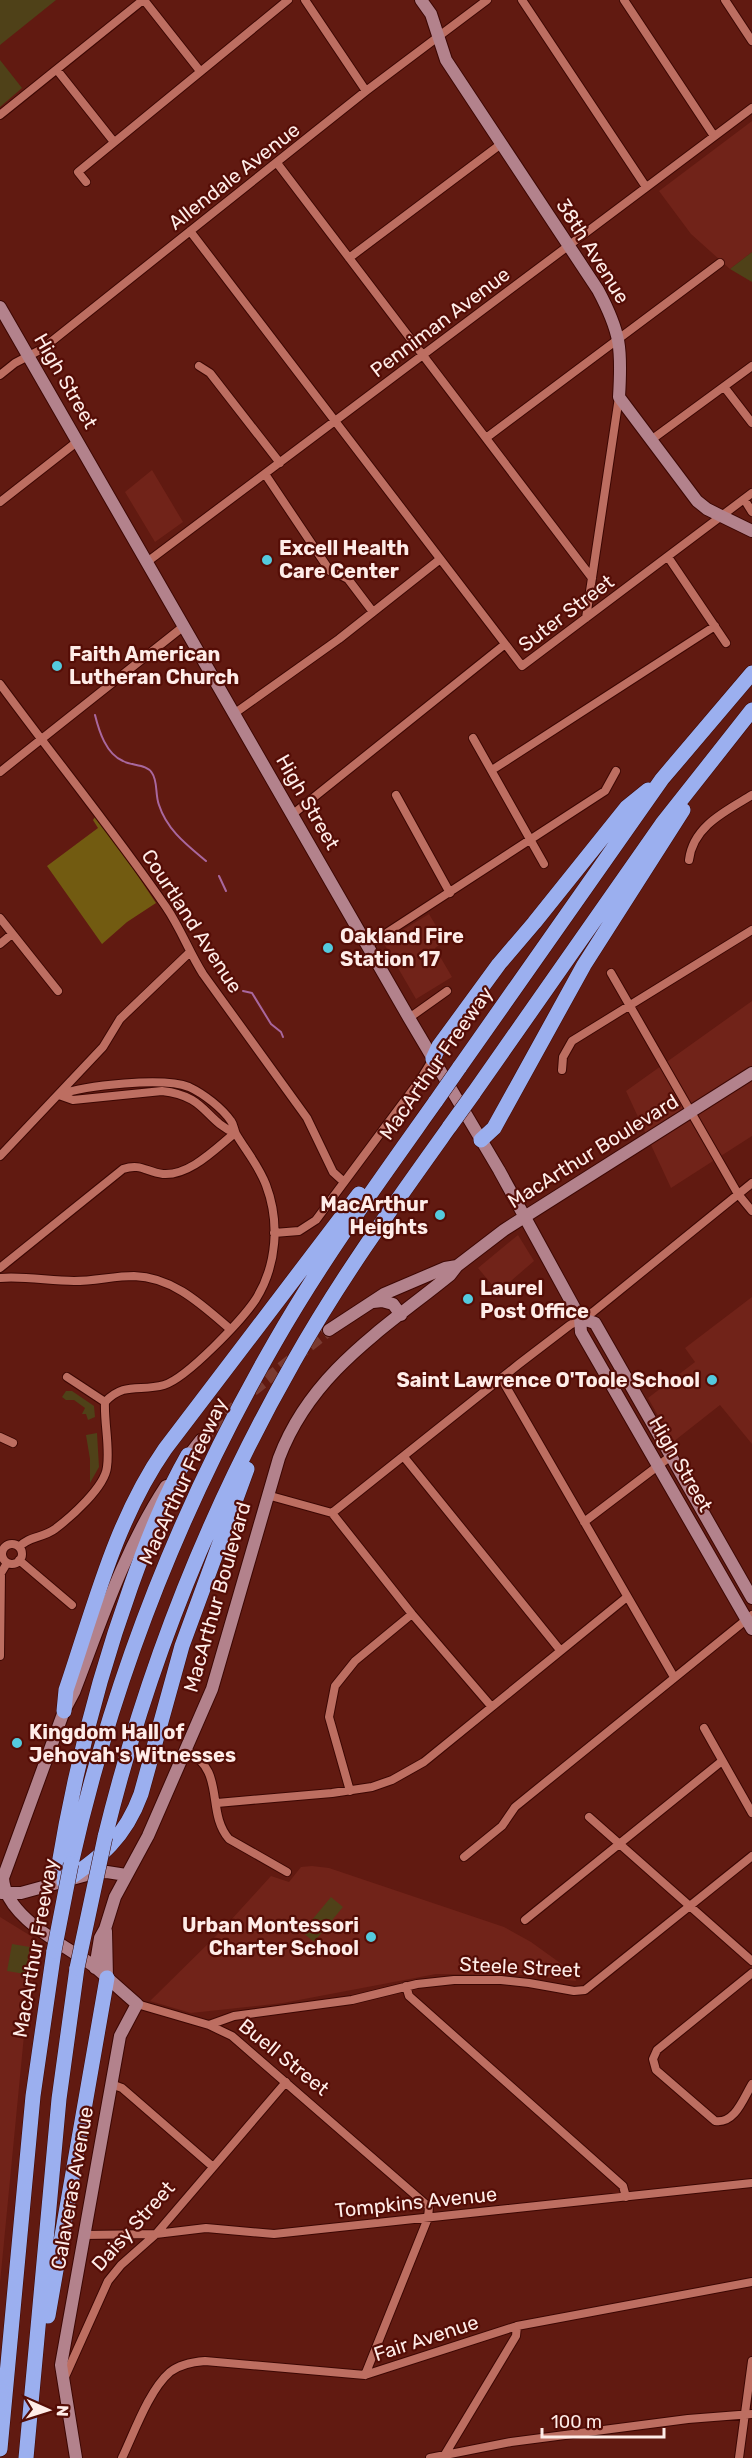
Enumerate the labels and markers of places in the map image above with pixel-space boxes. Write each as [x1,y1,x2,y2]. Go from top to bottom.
place label: Excell Health Care Center [279,536,409,583]
marker: Excell Health Care Center [260,553,274,567]
place label: Faith American Lutheran Church [69,642,239,689]
marker: Faith American Lutheran Church [50,659,64,673]
place label: Oakland Fire Station 17 [340,924,464,971]
marker: Oakland Fire Station 17 [321,941,335,955]
place label: MacArthur Heights [320,1192,428,1239]
marker: MacArthur Heights [433,1208,447,1222]
place label: Laurel Post Office [480,1276,589,1323]
marker: Laurel Post Office [461,1292,475,1306]
place label: Saint Lawrence O'Toole School [396,1368,700,1392]
marker: Saint Lawrence O'Toole School [705,1373,719,1387]
place label: Kingdom Hall of Jehovah's Witnesses [29,1720,236,1767]
marker: Kingdom Hall of Jehovah's Witnesses [10,1736,24,1750]
place label: Urban Montessori Charter School [182,1913,359,1960]
marker: Urban Montessori Charter School [364,1930,378,1944]

